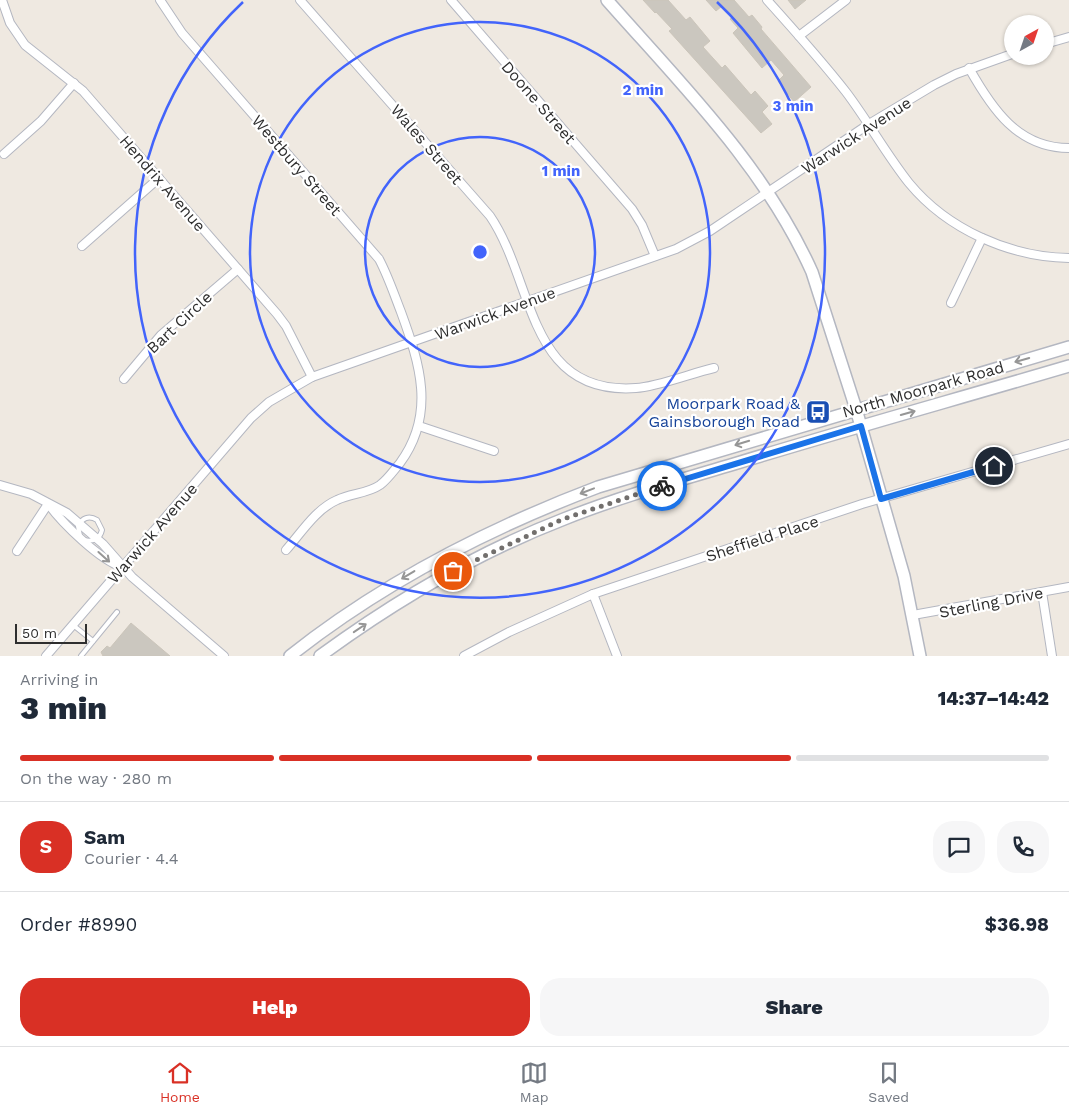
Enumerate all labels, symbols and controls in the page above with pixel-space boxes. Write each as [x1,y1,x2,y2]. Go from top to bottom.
north arrow [1004,15,1054,65]
map controls [1004,15,1054,65]
street label: Doone Street [498,57,580,148]
text: 2 min [622,81,664,99]
street label: Warwick Avenue [798,93,915,178]
text: 3 min [773,97,813,115]
street label: Wales Street [387,100,467,189]
street label: Westbury Street [248,111,346,220]
street label: Hendrix Avenue [116,131,210,235]
text: 1 min [542,162,580,180]
centre of rings [471,243,489,261]
street label: Warwick Avenue [432,283,558,344]
street label: Bart Circle [143,287,216,357]
one-way arrow [1015,356,1031,366]
street label: North Moorpark Road [840,357,1006,422]
place label: Moorpark Road & Gainsborough Road [648,394,801,431]
bus stop icon: Moorpark Road & Gainsborough Road [805,399,831,425]
one-way arrow [899,408,915,418]
one-way arrow [734,439,750,449]
pin [973,445,1015,487]
icon: home [980,452,1008,480]
courier [637,461,687,511]
icon: bike [648,472,676,500]
street label: Warwick Avenue [104,479,201,588]
one-way arrow [580,487,595,497]
street label: Sheffield Place [703,511,821,566]
pin [432,550,474,592]
one-way arrow [97,552,110,563]
icon: bag [439,557,467,585]
one-way arrow [402,571,416,581]
street label: Sterling Drive [937,583,1045,622]
scale bar [15,621,88,644]
one-way arrow [352,623,366,633]
text: 50 m [22,625,57,641]
text: Arriving in [20,670,98,689]
text: 14:37–14:42 [938,687,1049,710]
text: 3 min [20,689,107,727]
text: On the way · 280 m [20,769,172,788]
button: chat [933,821,985,873]
button: phone [997,821,1049,873]
text: Sam [84,826,125,849]
text: S [40,835,52,858]
text: Courier · 4.4 [84,849,179,868]
text: Order #8990 [20,913,137,936]
text: $36.98 [985,913,1049,936]
button: Help [20,978,530,1036]
button: Share [540,978,1049,1036]
tab: Home [160,1059,200,1105]
tab: Map [520,1059,548,1105]
tab: Saved [868,1059,909,1105]

